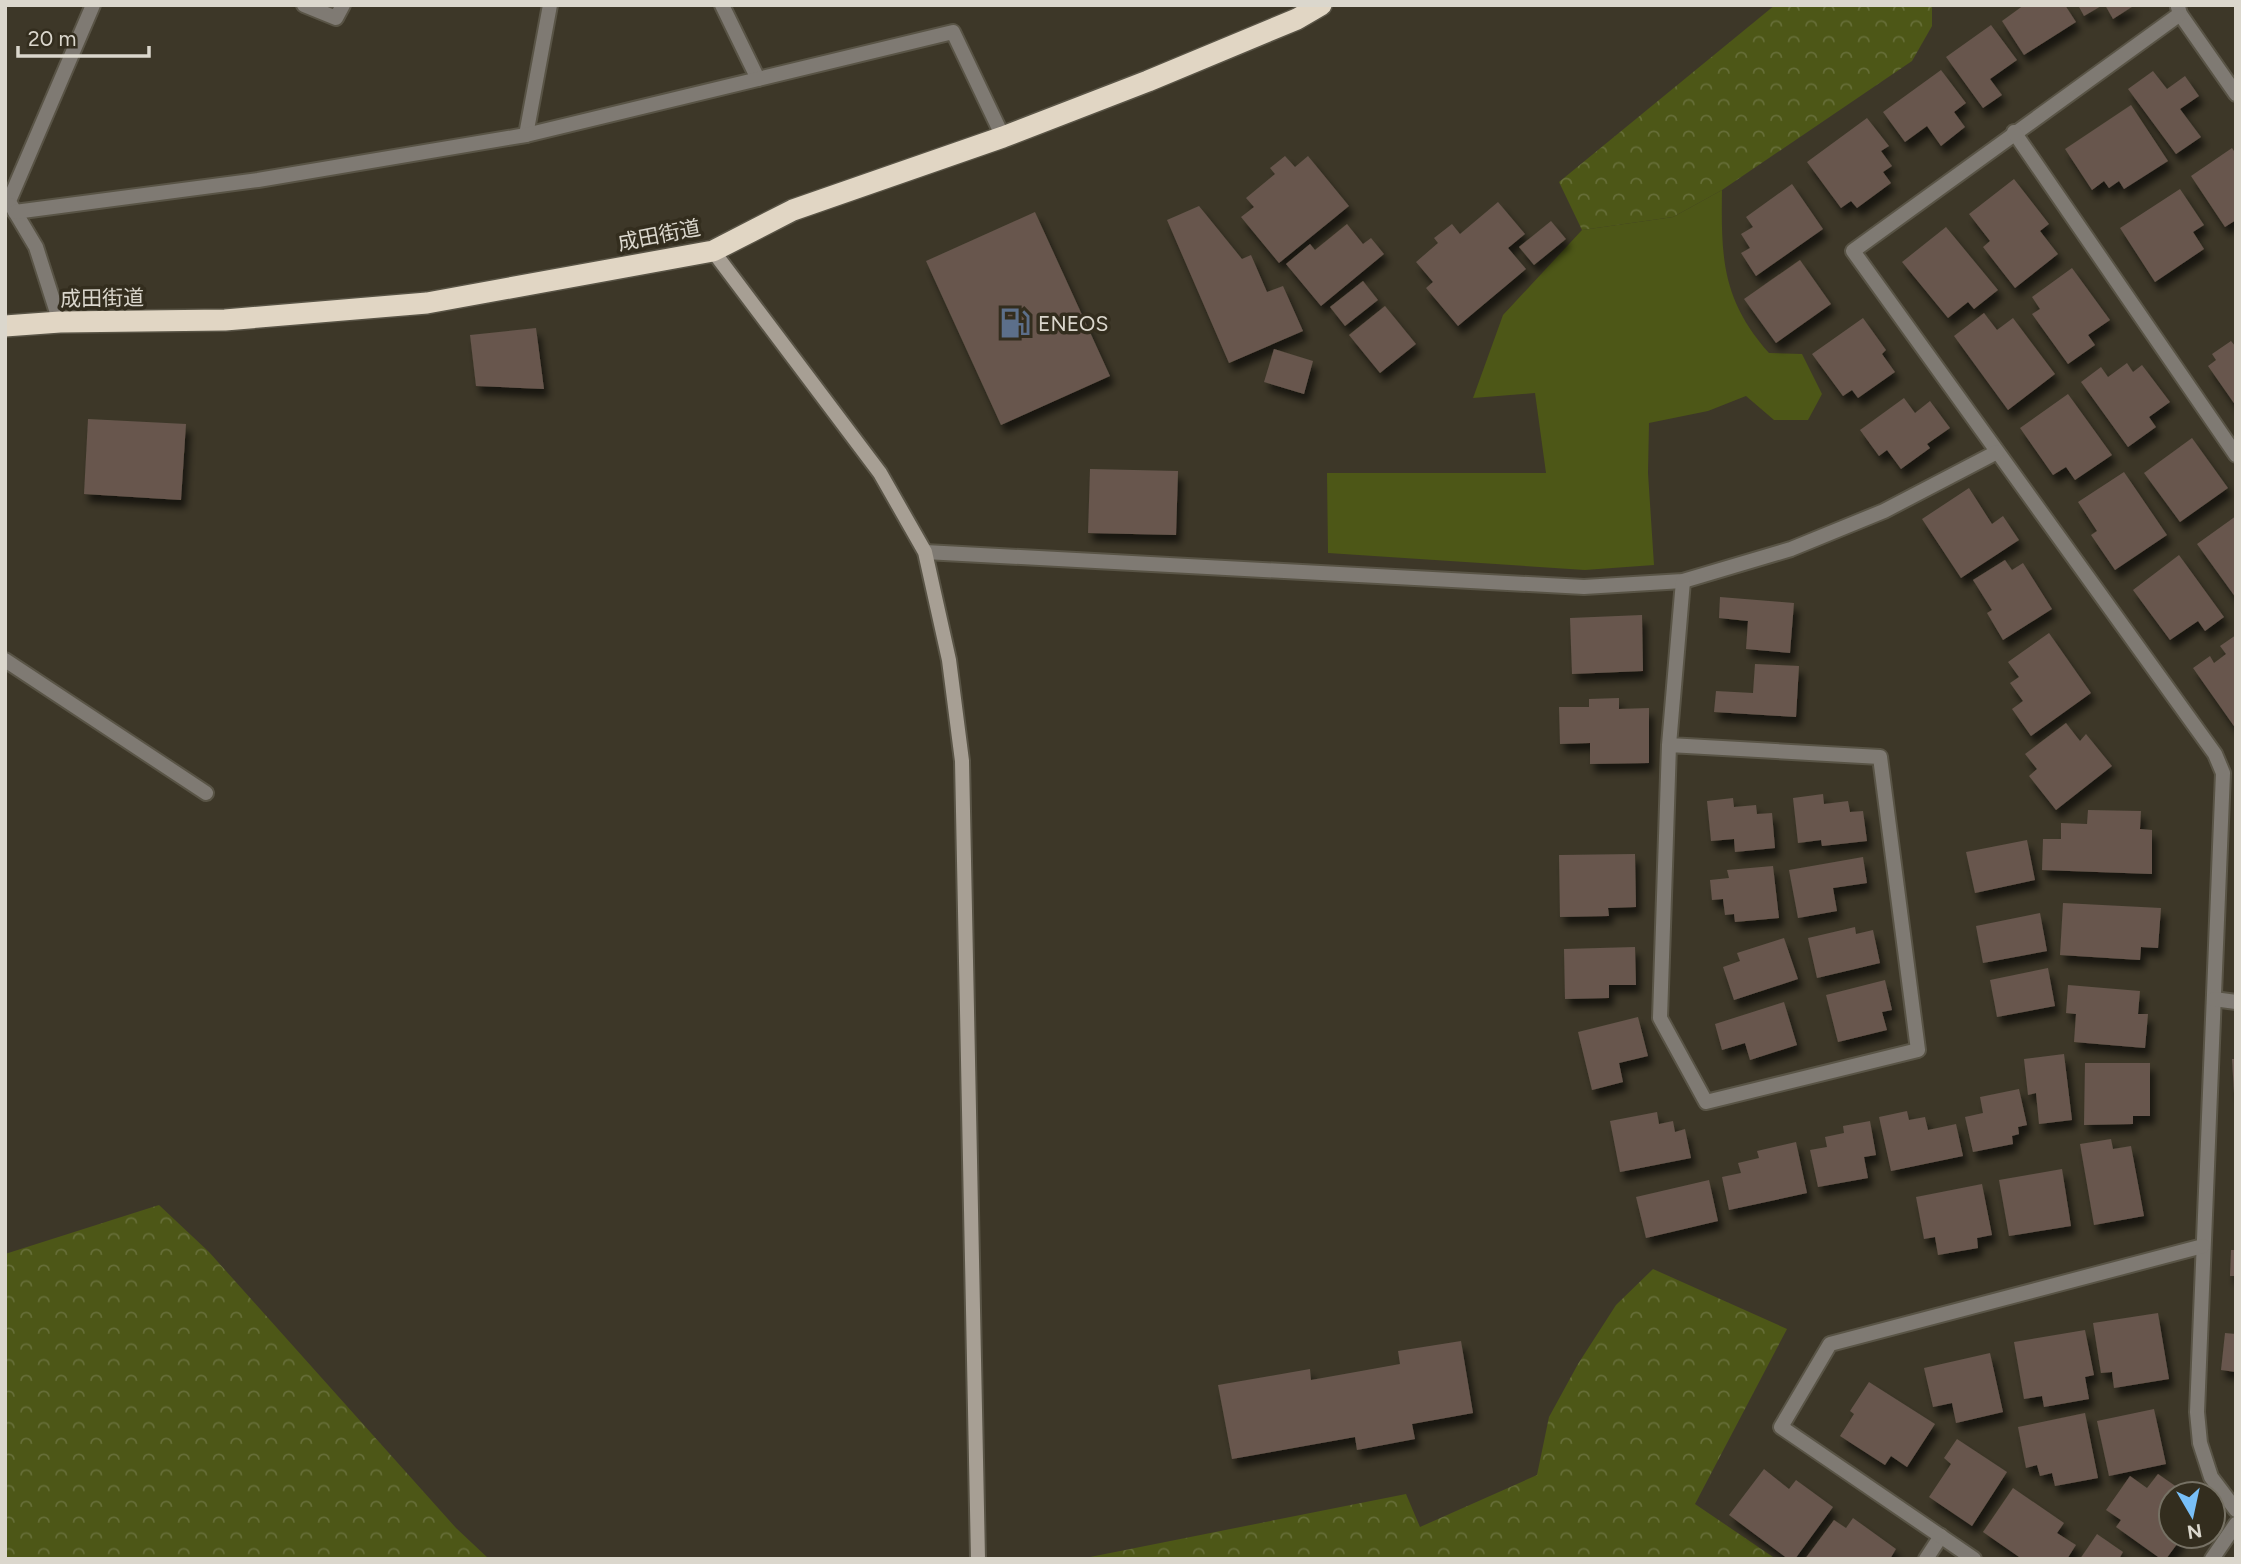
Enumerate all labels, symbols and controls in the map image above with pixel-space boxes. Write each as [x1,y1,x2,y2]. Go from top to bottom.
scale bar [18,14,149,58]
text: 20 m [28,26,76,51]
street label: 成田街道 [615,215,703,255]
street label: 成田街道 [60,285,144,311]
fuel station icon: ENEOS [998,306,1032,340]
place label: ENEOS [1038,311,1108,336]
north arrow [2157,1480,2227,1550]
text: N [2186,1519,2204,1544]

